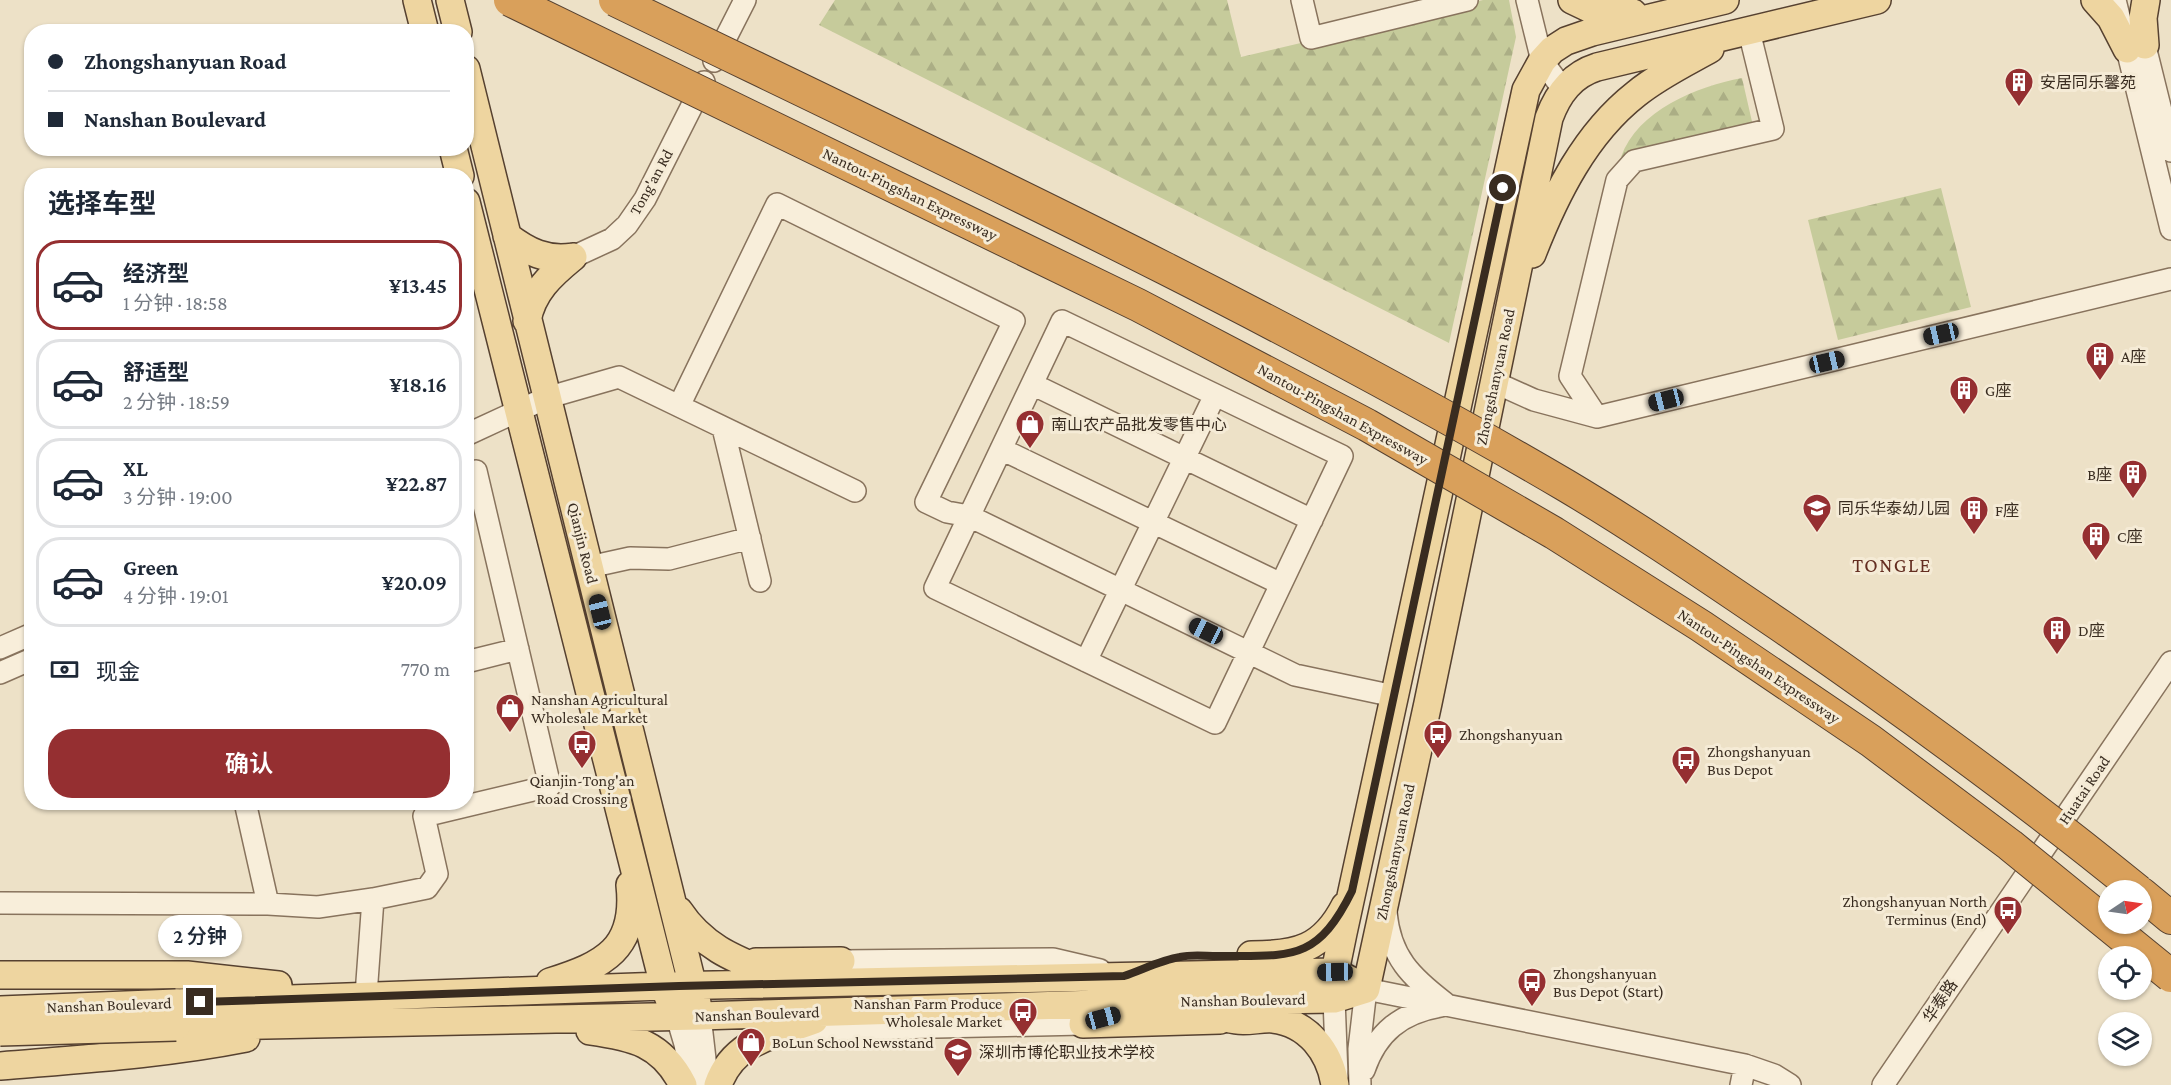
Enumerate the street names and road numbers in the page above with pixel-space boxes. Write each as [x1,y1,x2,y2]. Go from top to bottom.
street label: Nantou-Pingshan Expressway [820,144,1000,245]
street label: Tong'an Rd [626,146,677,218]
street label: Zhongshanyuan Road [1472,307,1519,447]
street label: Nantou-Pingshan Expressway [1255,360,1432,469]
street label: Qianjin Road [564,501,601,586]
street label: Nantou-Pingshan Expressway [1674,605,1844,728]
street label: Huatai Road [2055,752,2113,827]
street label: Zhongshanyuan Road [1372,782,1419,922]
street label: 华泰路 [1920,976,1960,1026]
street label: Nanshan Boulevard [1180,990,1306,1010]
street label: Nanshan Boulevard [46,994,172,1016]
street label: Nanshan Boulevard [694,1003,820,1025]

